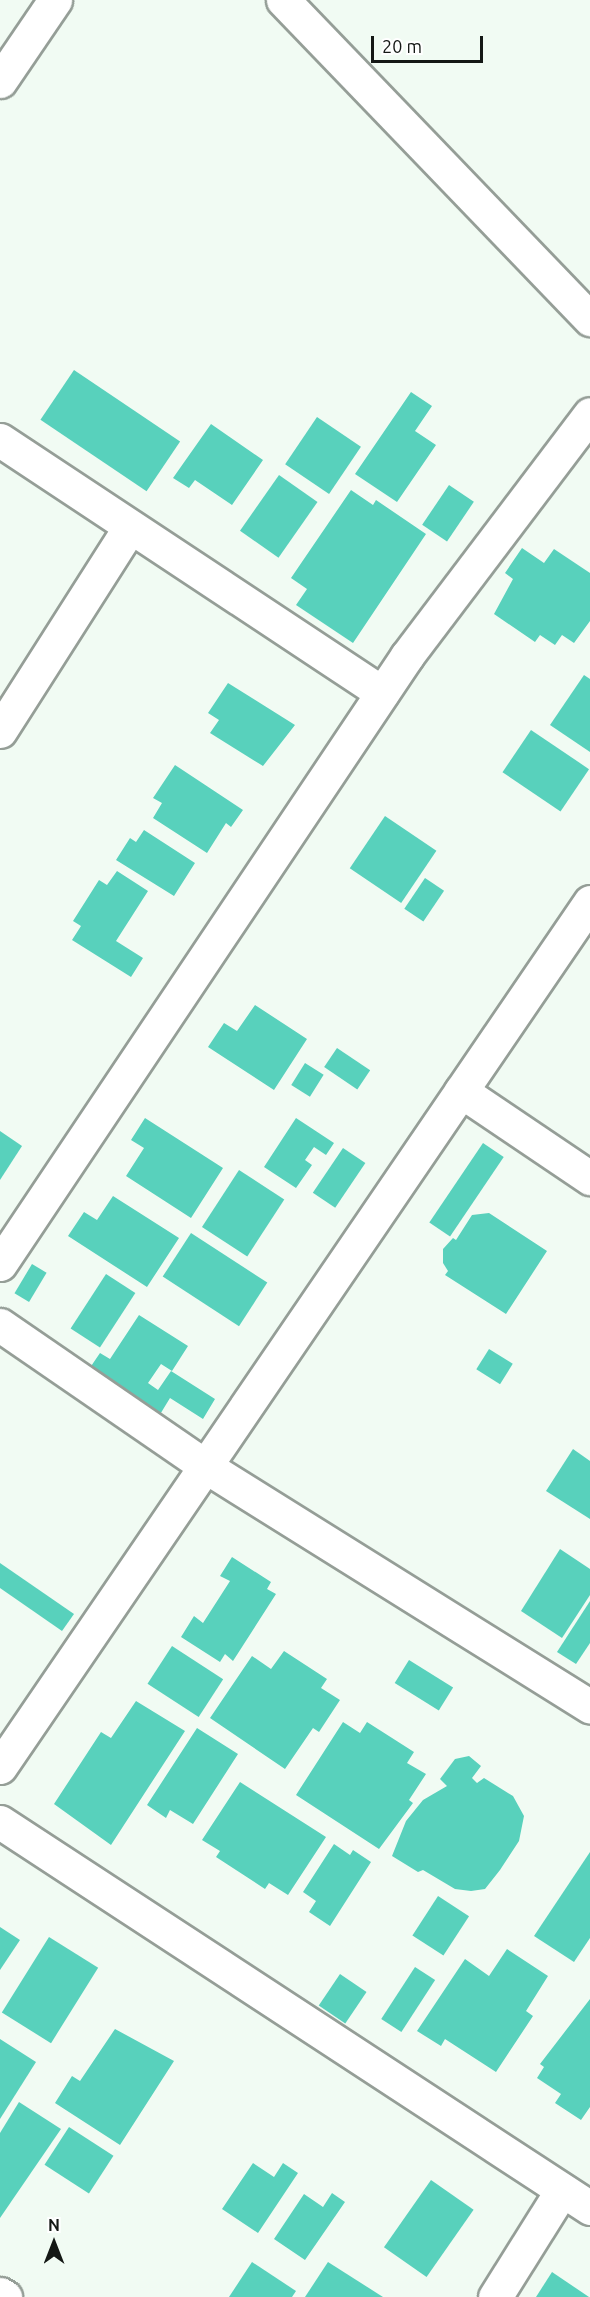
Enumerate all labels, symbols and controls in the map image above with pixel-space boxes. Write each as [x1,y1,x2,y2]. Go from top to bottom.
scale bar [374,24,486,62]
text: 20 m [382,36,422,56]
north arrow [24,2213,84,2273]
text: N [48,2216,60,2234]

